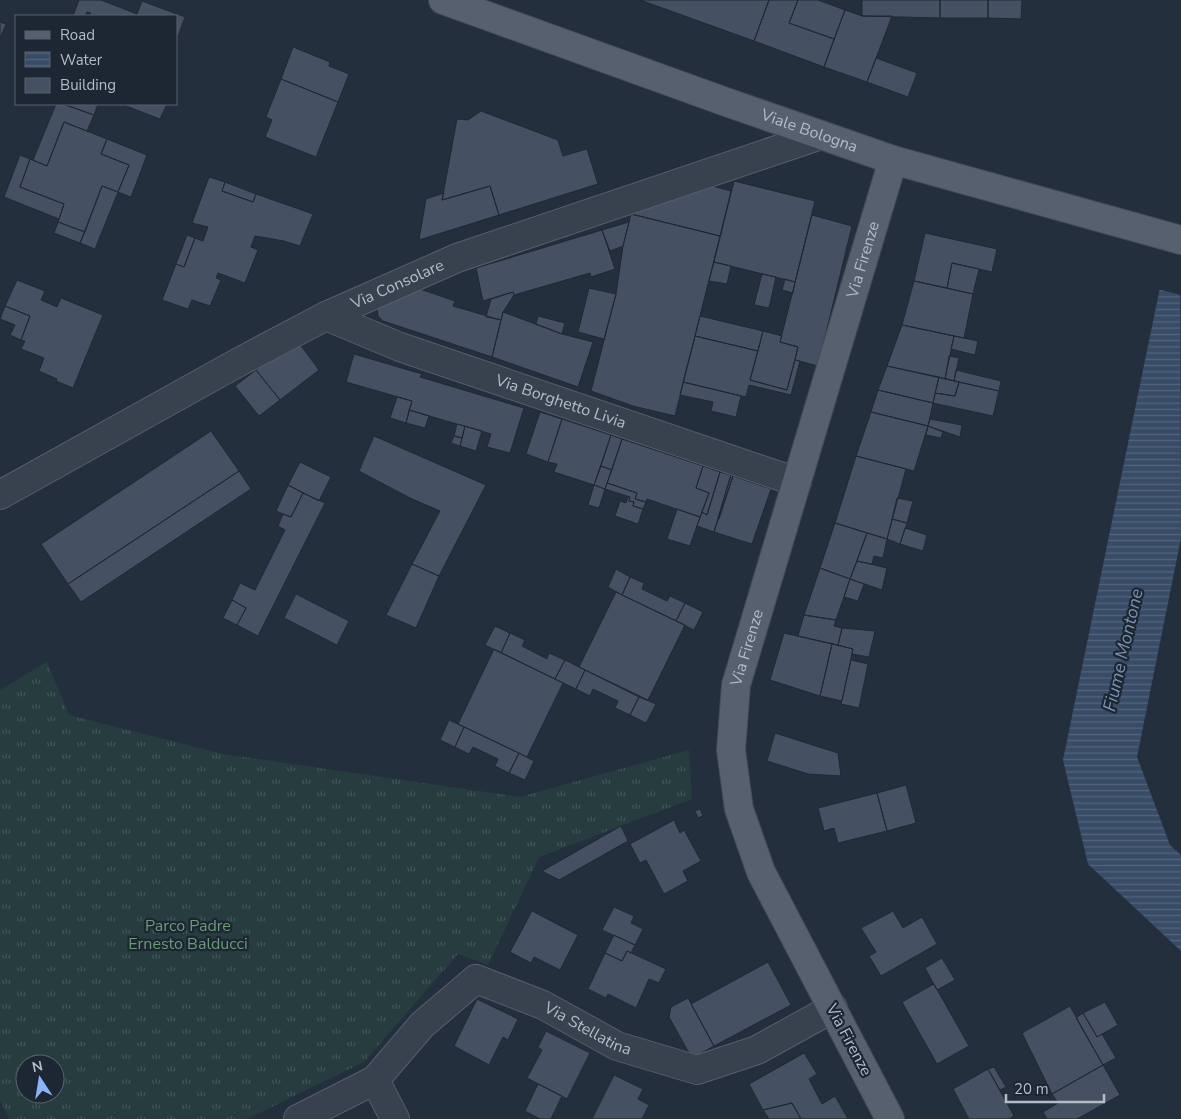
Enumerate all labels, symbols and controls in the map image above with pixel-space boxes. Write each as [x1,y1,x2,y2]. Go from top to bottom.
legend [15,15,178,105]
text: Road [60,25,95,45]
text: Water [60,50,103,70]
text: Building [60,75,116,95]
street label: Viale Bologna [757,104,861,158]
street label: Via Firenze [841,219,885,302]
street label: Via Consolare [346,254,447,315]
street label: Via Borghetto Livia [492,369,629,434]
water label: Fiume Montone [1097,586,1149,714]
street label: Via Firenze [725,607,769,690]
park label: Parco Padre Ernesto Balducci [128,915,248,955]
street label: Via Stellatina [539,996,634,1061]
street label: Via Firenze [820,999,877,1080]
north arrow [15,1054,65,1104]
text: N [30,1056,45,1077]
scale bar [1006,1072,1104,1104]
text: 20 m [1014,1079,1049,1099]

